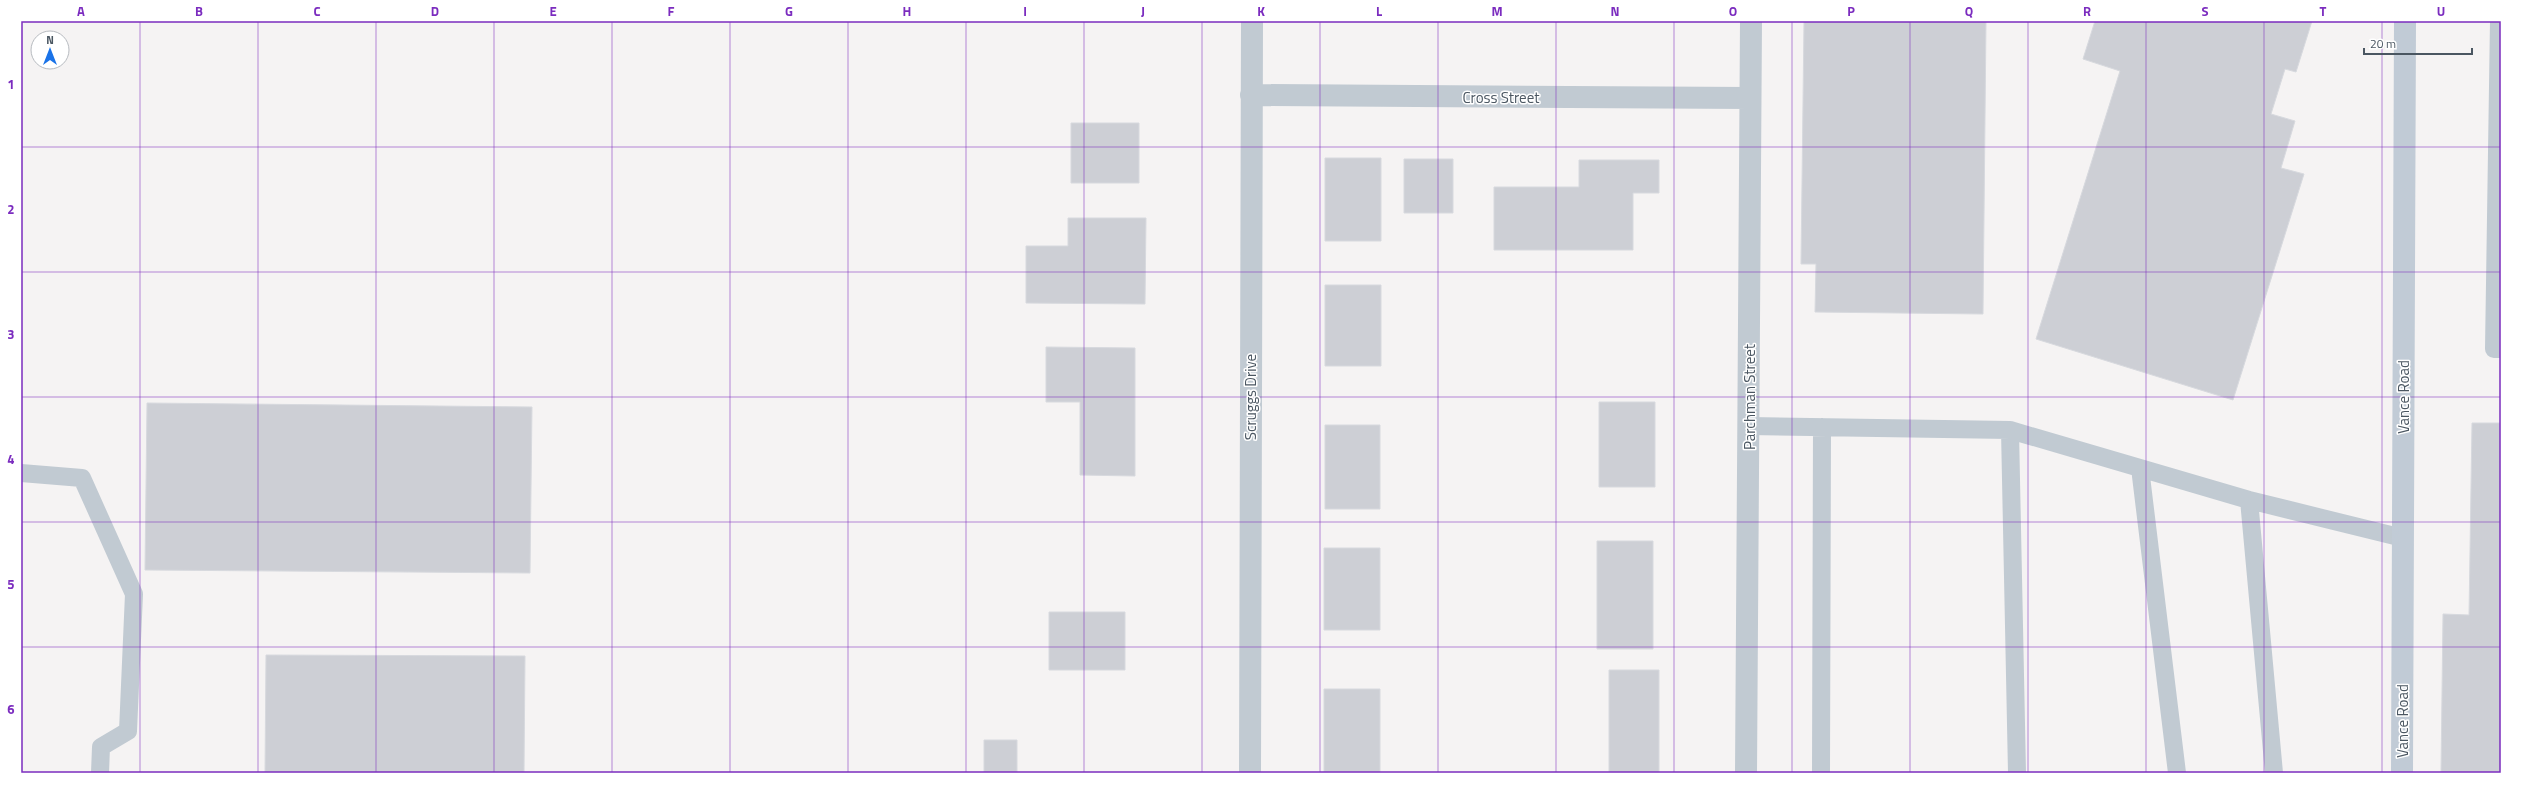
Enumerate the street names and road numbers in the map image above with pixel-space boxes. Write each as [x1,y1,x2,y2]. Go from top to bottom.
street label: Cross Street [1463,86,1540,109]
street label: Parchman Street [1738,343,1761,450]
street label: Scruggs Drive [1239,354,1262,440]
street label: Vance Road [2392,360,2415,434]
street label: Vance Road [2391,684,2414,758]

